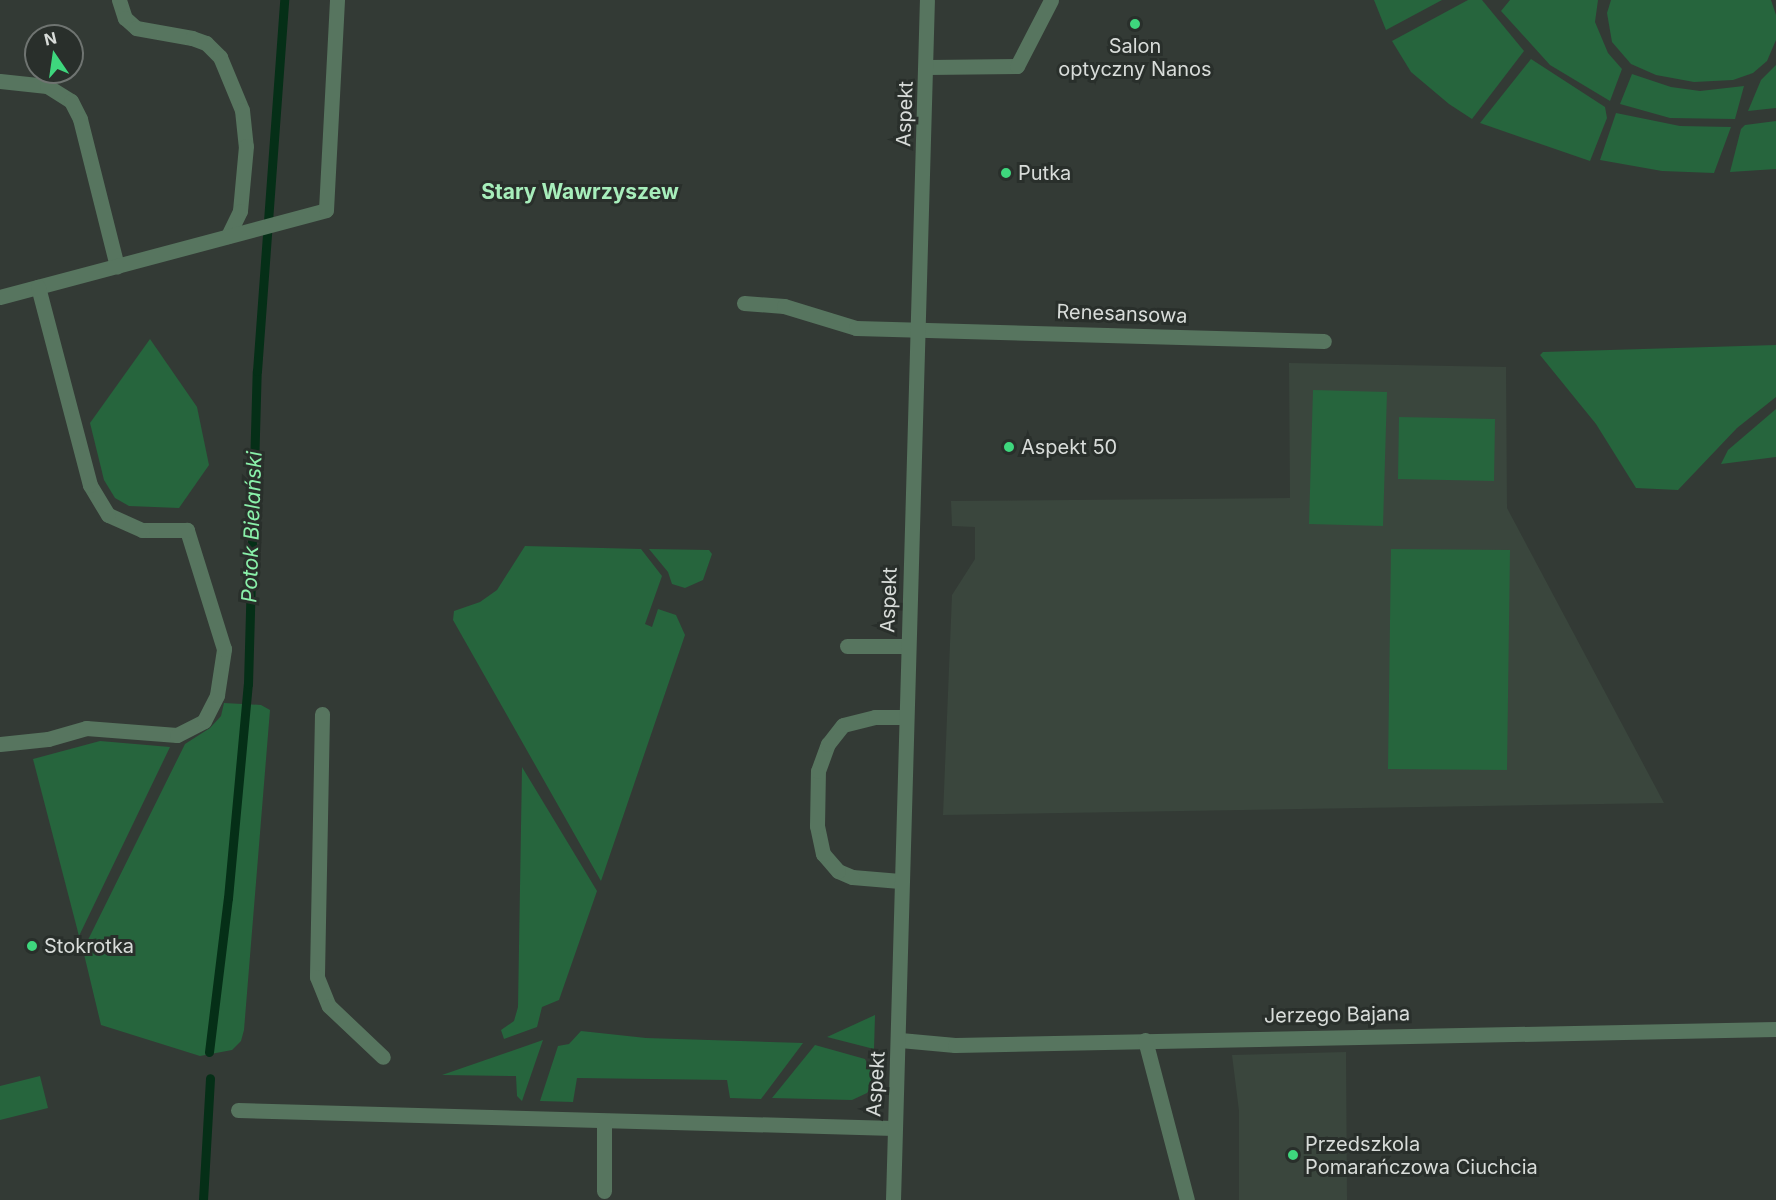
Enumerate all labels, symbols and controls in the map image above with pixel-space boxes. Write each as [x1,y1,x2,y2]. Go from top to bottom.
marker: Salon optyczny Nanos [1128,17,1142,31]
north arrow [24,24,84,84]
text: N [42,27,59,50]
place label: Salon optyczny Nanos [1058,34,1212,81]
street label: Aspekt [892,81,918,147]
place label: Putka [1018,161,1071,185]
marker: Putka [999,166,1013,180]
district label: Stary Wawrzyszew [481,179,679,205]
street label: Renesansowa [1056,300,1188,328]
place label: Aspekt 50 [1021,435,1117,459]
marker: Aspekt 50 [1002,440,1016,454]
water label: Potok Bielański [237,451,267,603]
street label: Aspekt [876,567,902,633]
place label: Stokrotka [44,934,134,958]
marker: Stokrotka [25,939,39,953]
street label: Jerzego Bajana [1264,1002,1410,1028]
street label: Aspekt [862,1050,890,1118]
place label: Przedszkola Pomarańczowa Ciuchcia [1305,1132,1538,1179]
marker: Przedszkola Pomarańczowa Ciuchcia [1286,1148,1300,1162]

